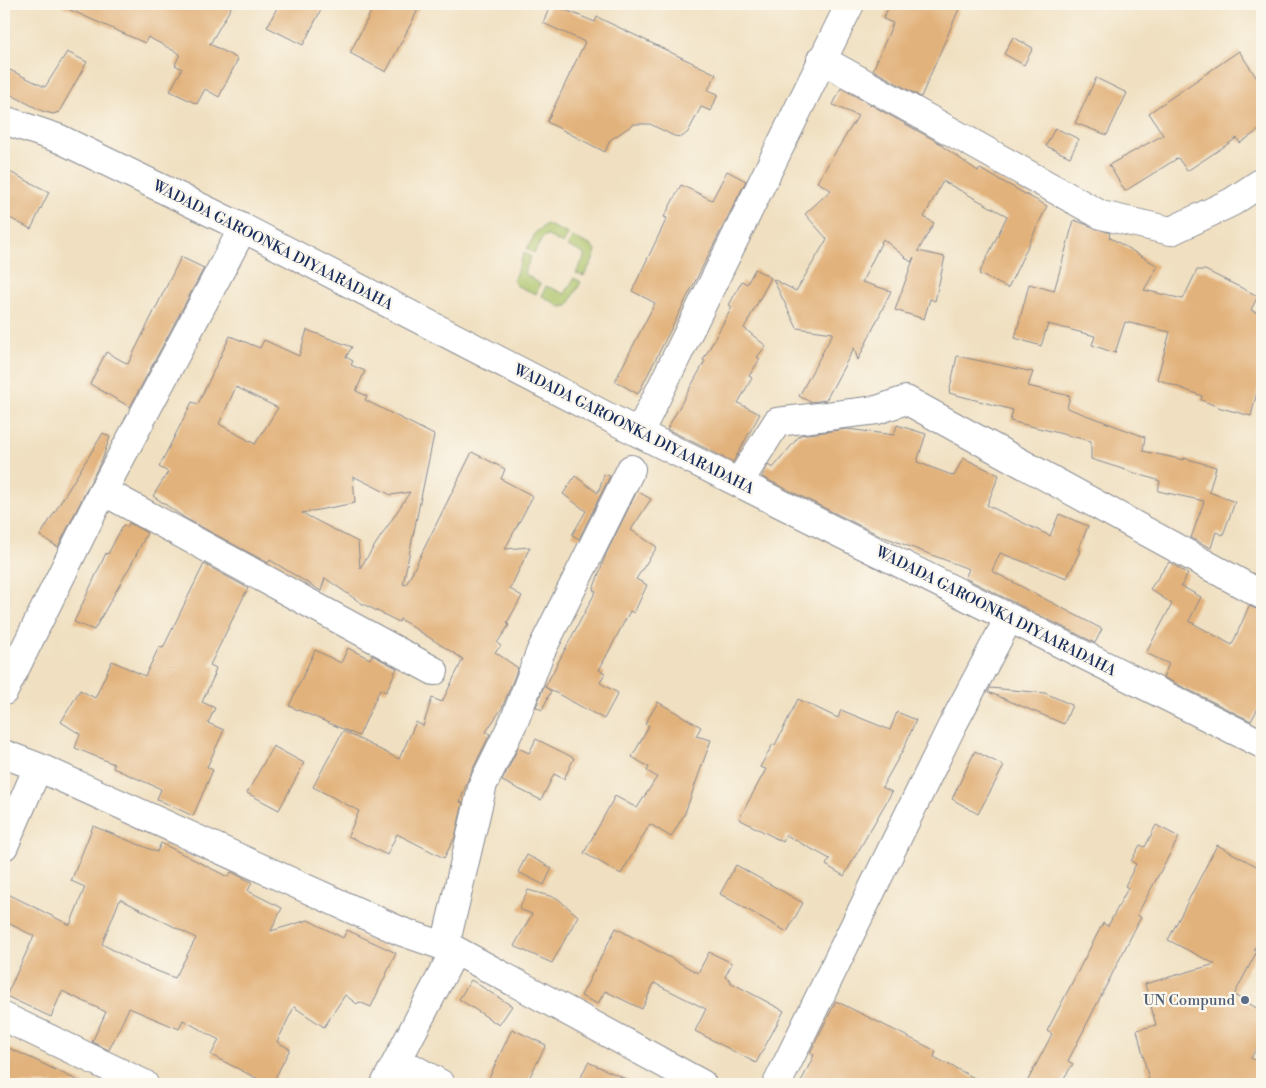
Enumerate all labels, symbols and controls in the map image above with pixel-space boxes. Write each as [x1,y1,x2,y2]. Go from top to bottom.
street label: WADADA GAROONKA DIYAARADAHA [148,176,397,315]
street label: WADADA GAROONKA DIYAARADAHA [509,360,758,499]
street label: WADADA GAROONKA DIYAARADAHA [871,542,1120,681]
place label: UN Compund [1143,991,1235,1010]
marker: UN Compund [1239,994,1251,1006]

